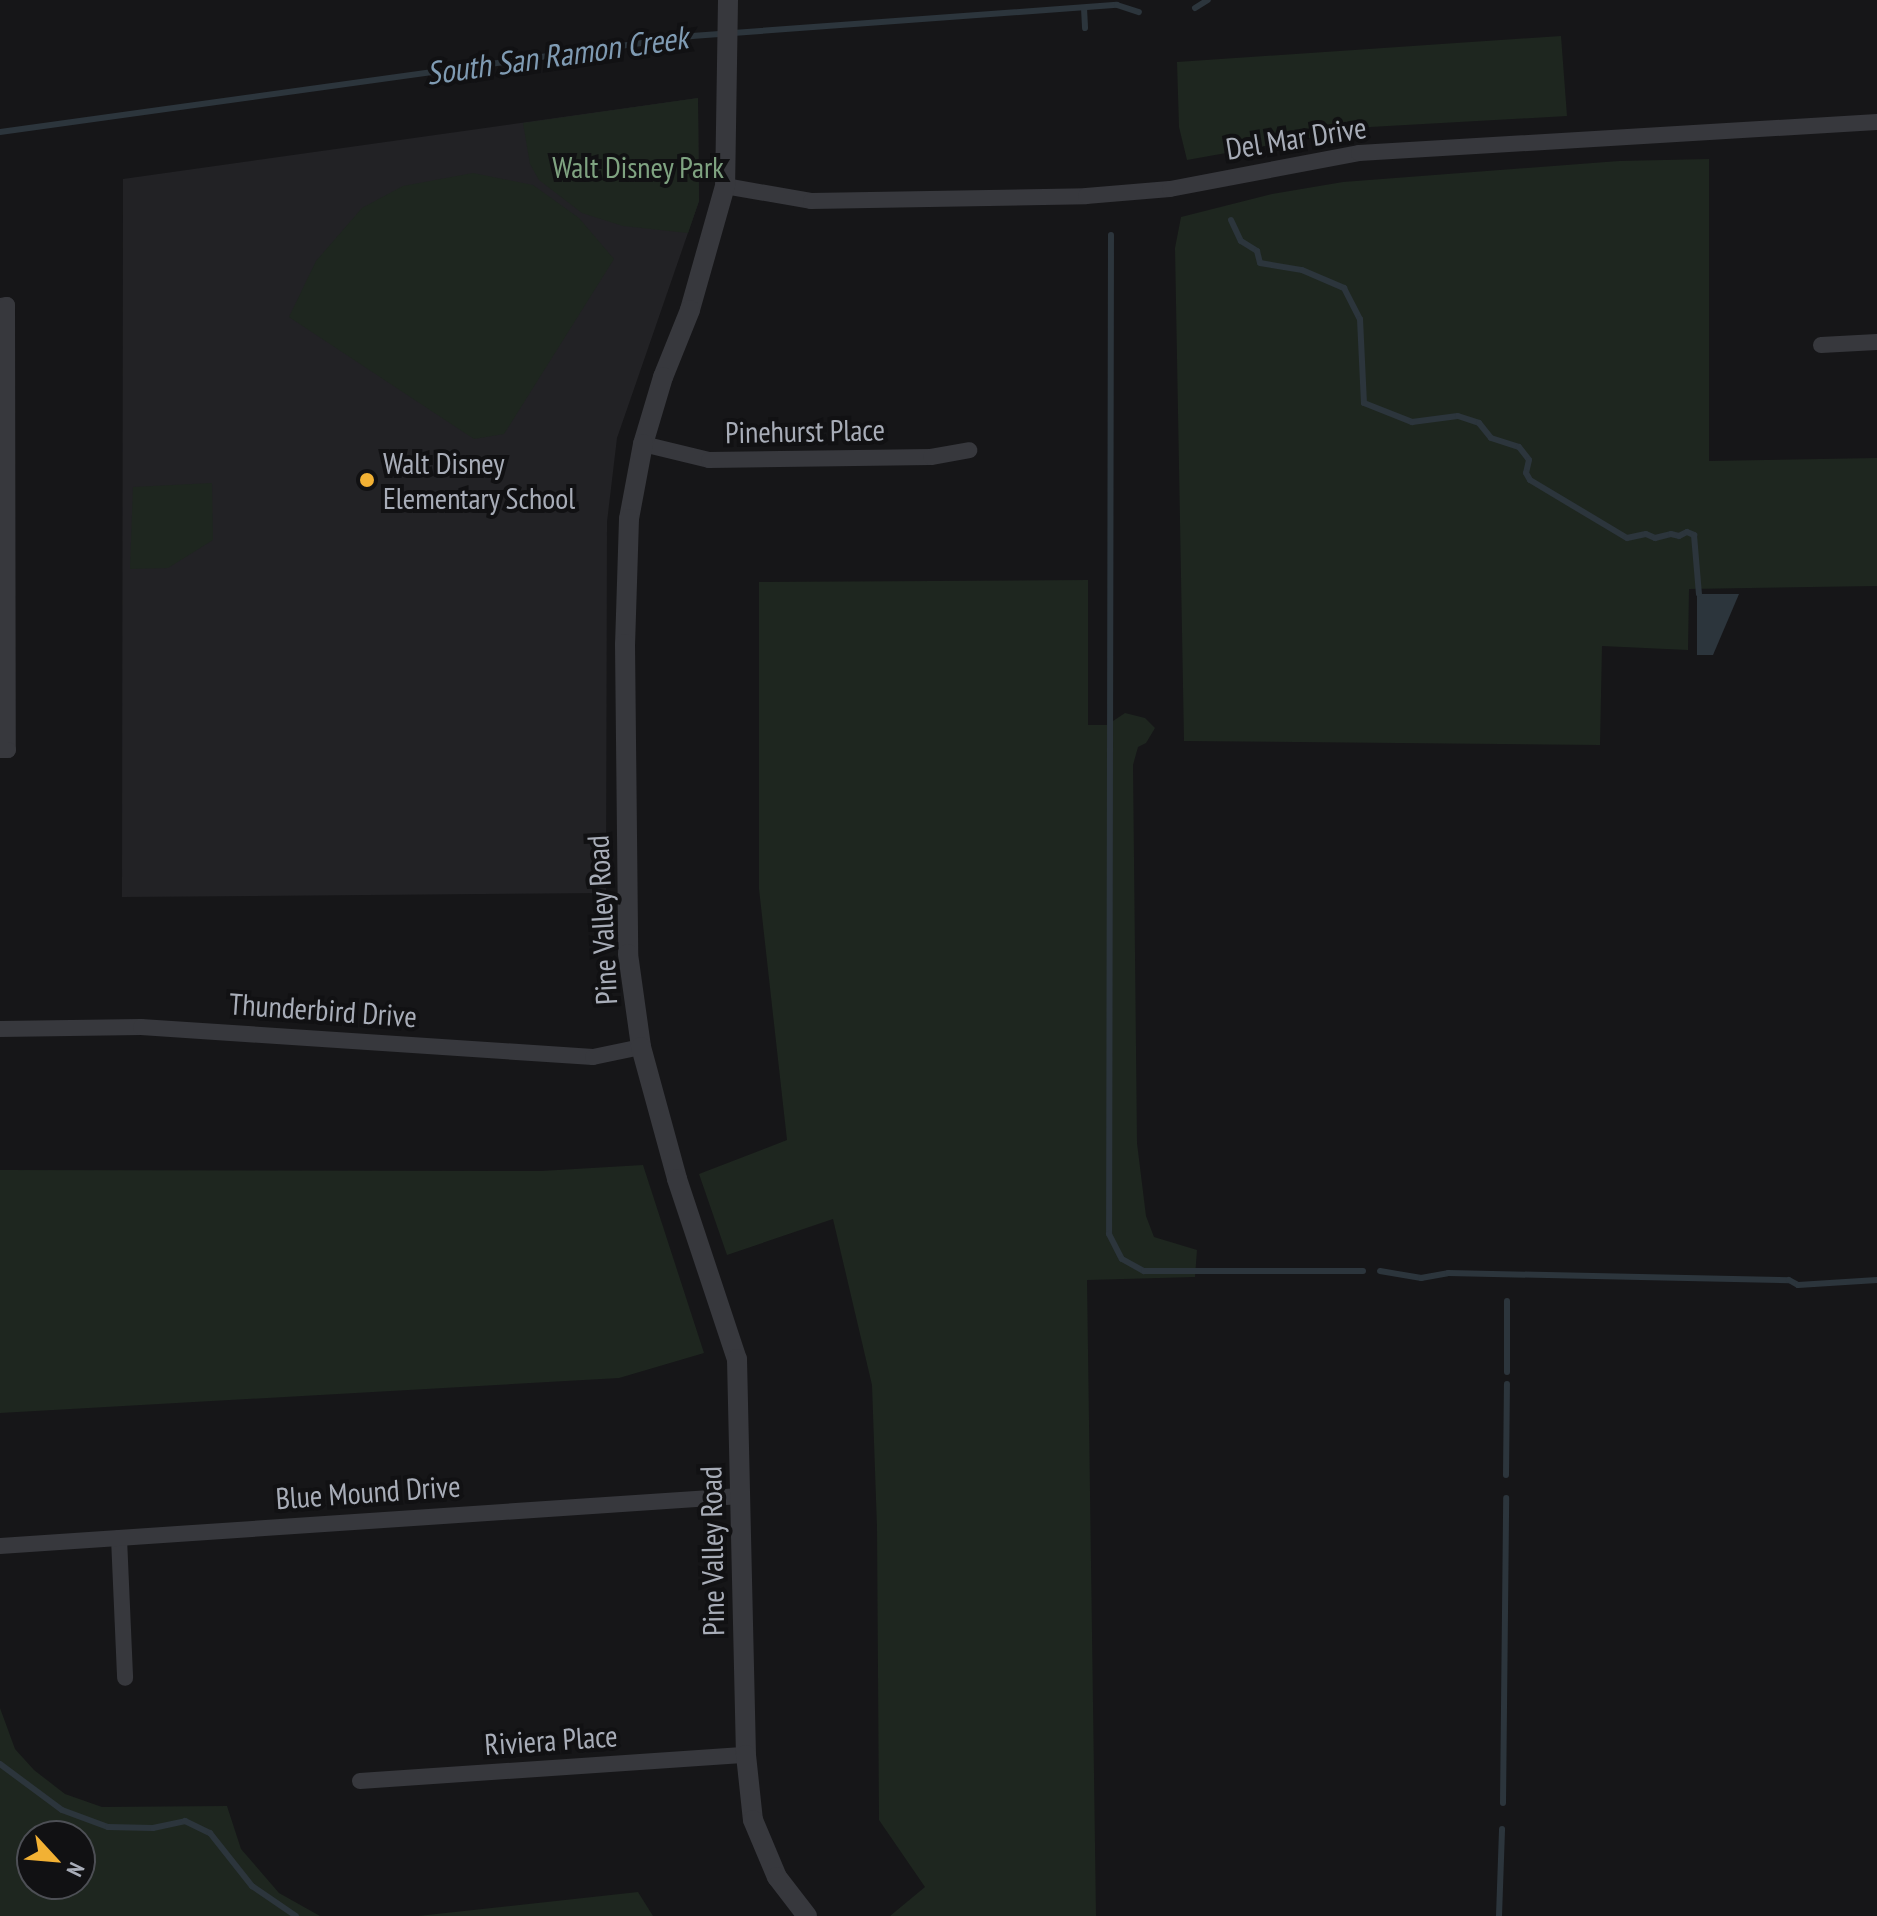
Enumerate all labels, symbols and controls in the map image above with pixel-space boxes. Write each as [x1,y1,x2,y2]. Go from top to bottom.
water label: South San Ramon Creek [424,18,690,92]
street label: Del Mar Drive [1223,109,1369,167]
park label: Walt Disney Park [552,149,724,185]
street label: Pinehurst Place [725,412,885,450]
place label: Walt Disney Elementary School [383,445,576,516]
marker: Walt Disney Elementary School [358,471,376,489]
street label: Pine Valley Road [580,834,624,1006]
street label: Thunderbird Drive [228,985,418,1035]
street label: Pine Valley Road [693,1465,731,1637]
street label: Blue Mound Drive [274,1468,462,1516]
street label: Riviera Place [483,1717,619,1763]
north arrow [16,1820,96,1900]
text: N [61,1858,91,1881]

